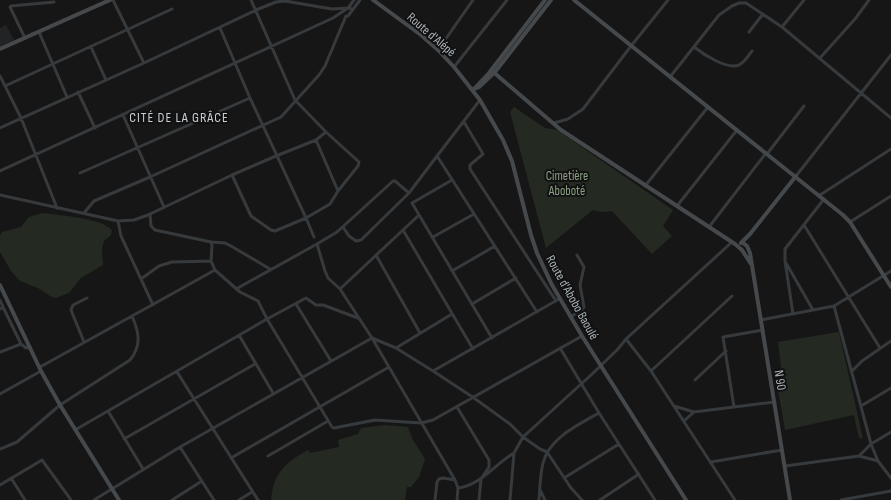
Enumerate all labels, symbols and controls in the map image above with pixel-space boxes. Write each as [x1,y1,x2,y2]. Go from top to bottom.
street label: Route d'Alépé [404,9,459,60]
district label: CITÉ DE LA GRÂCE [129,109,229,126]
park label: Cimetière Aboboté [546,168,588,199]
street label: Route d'Abobo Baoulé [542,253,602,342]
street label: N 90 [771,369,790,392]

